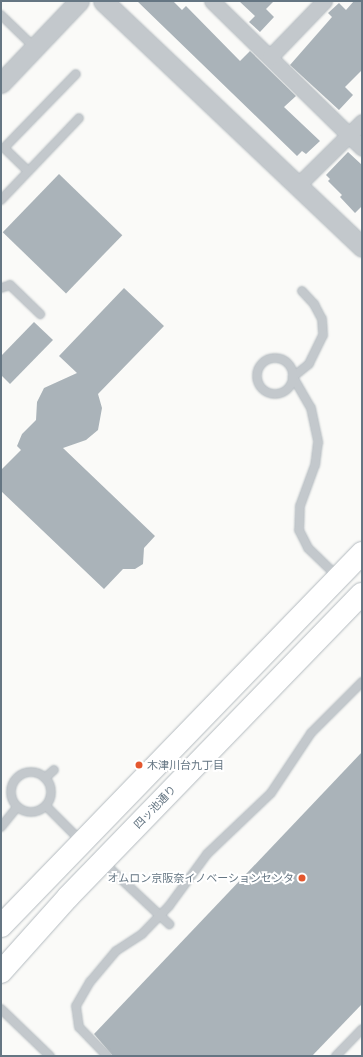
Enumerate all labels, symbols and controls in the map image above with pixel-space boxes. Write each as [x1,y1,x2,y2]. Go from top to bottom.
place label: 木津川台九丁目 [147,758,224,772]
marker: 木津川台九丁目 [134,760,144,770]
street label: 四ッ池通り [131,783,179,831]
place label: オムロン京阪奈イノベーションセンタ [107,871,294,885]
marker: オムロン京阪奈イノベーションセンタ [297,873,307,883]

